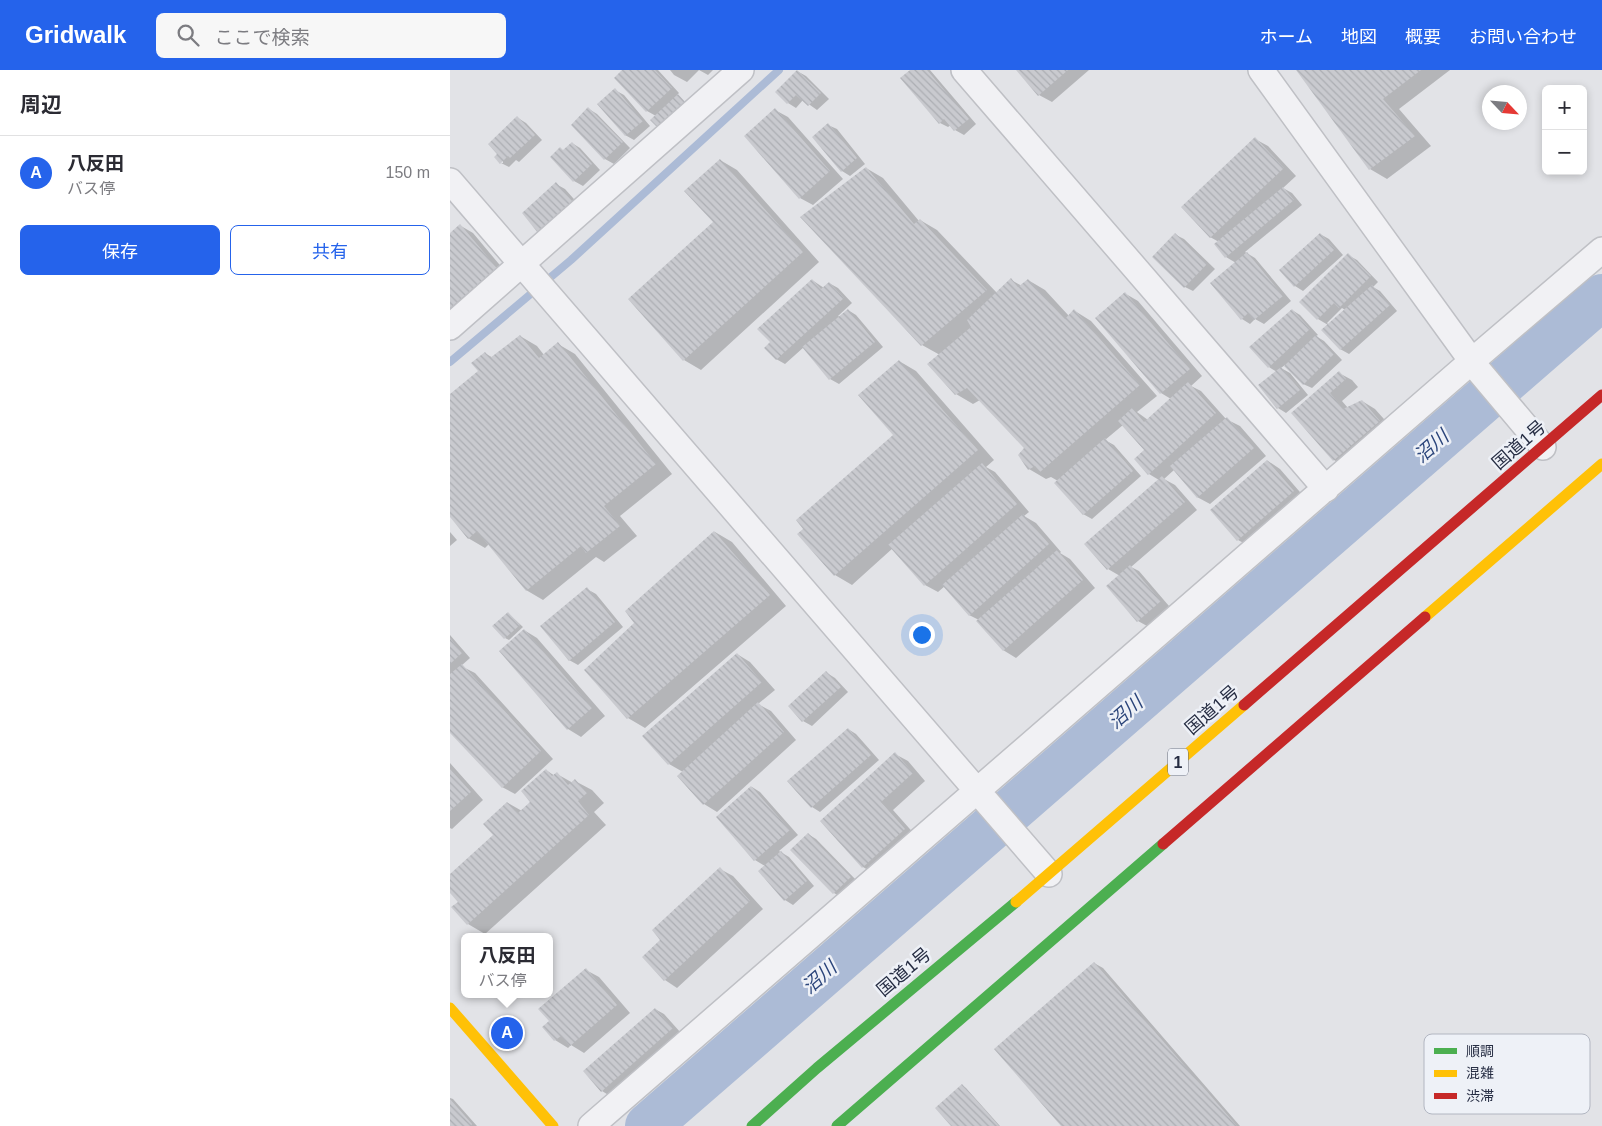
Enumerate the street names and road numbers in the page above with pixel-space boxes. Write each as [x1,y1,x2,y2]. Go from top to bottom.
street label: 国道1号 [1488,416,1550,474]
street label: 国道1号 [1181,681,1243,739]
road number: 1 [1168,749,1188,776]
street label: 国道1号 [873,944,935,1000]

